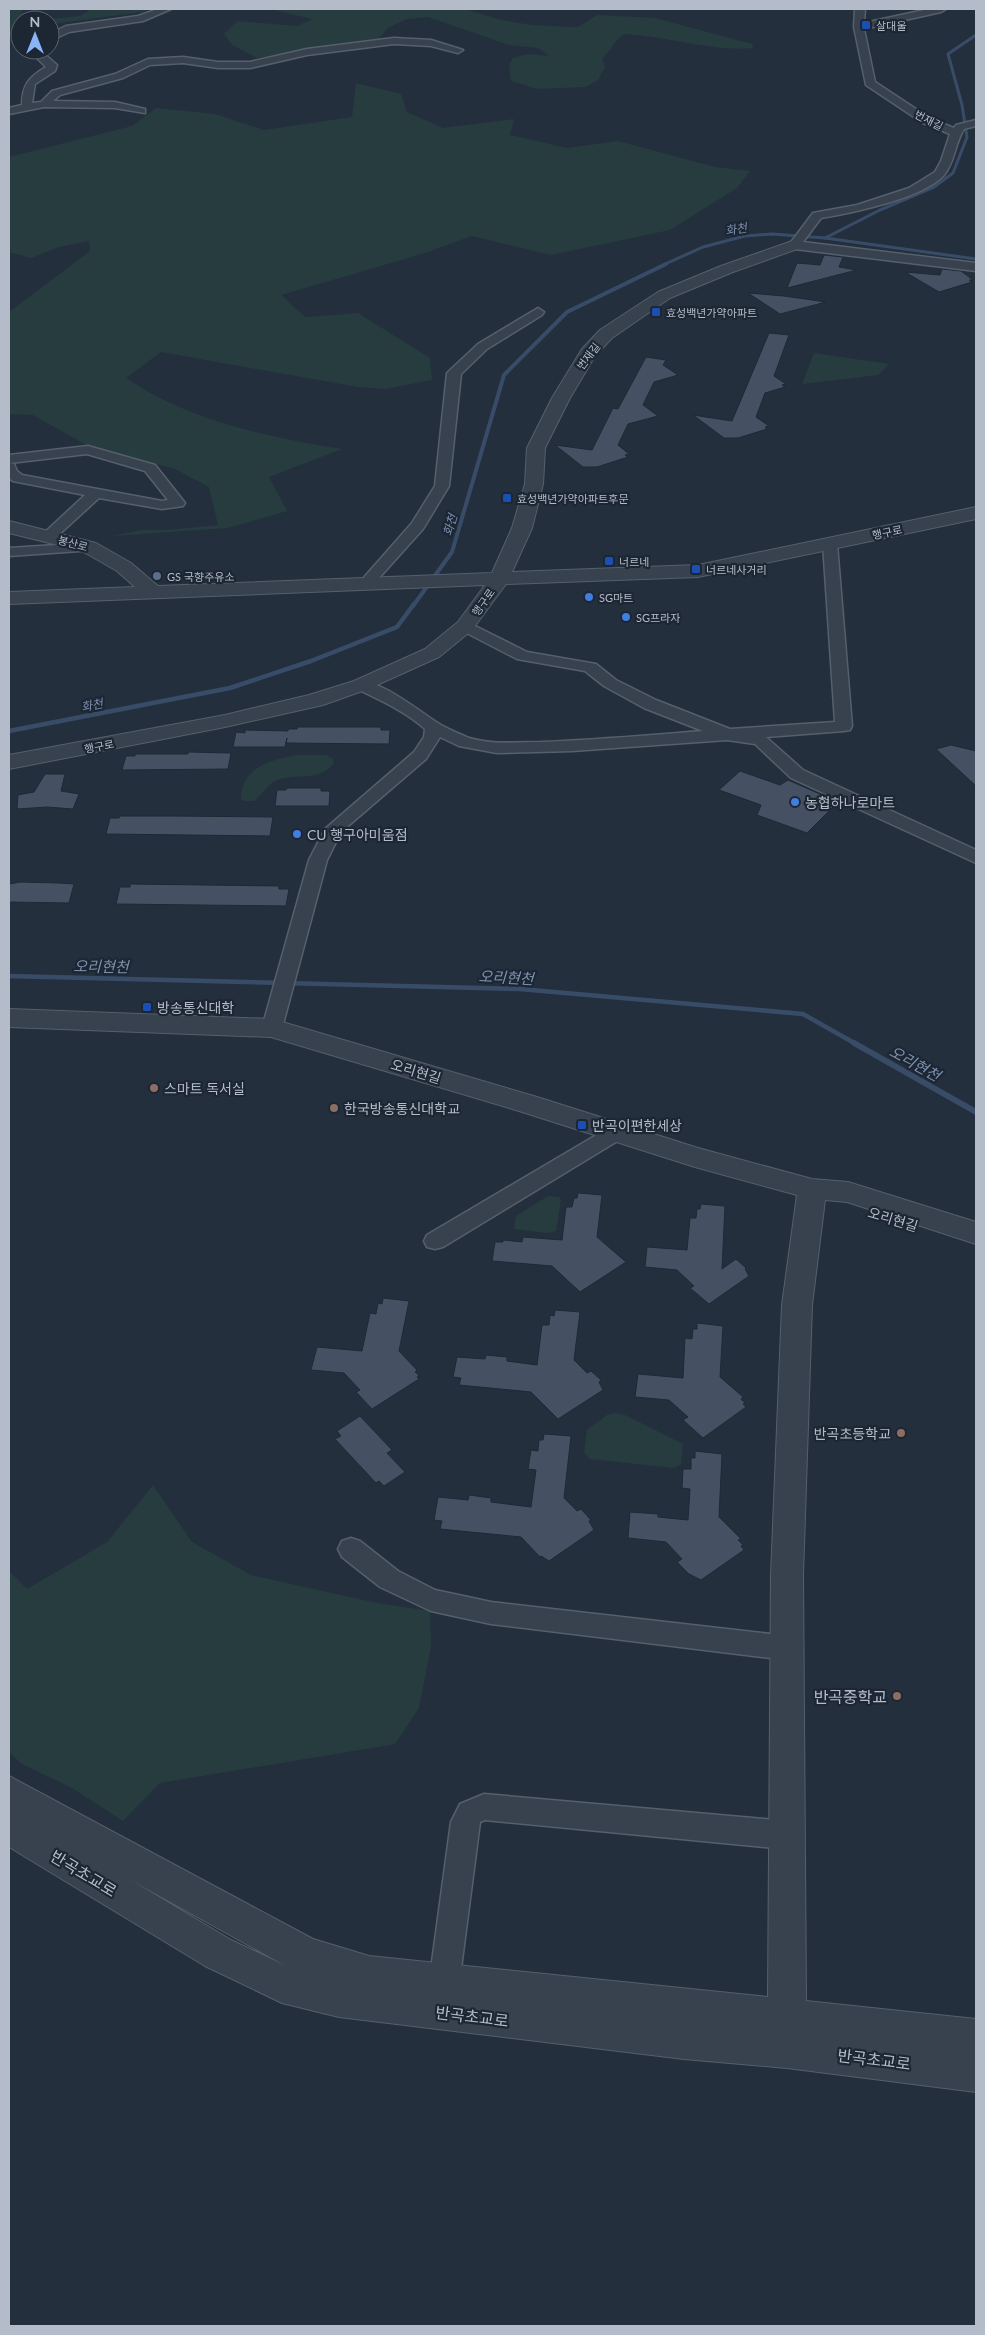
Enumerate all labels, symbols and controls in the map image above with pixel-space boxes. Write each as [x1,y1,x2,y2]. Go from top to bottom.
north arrow [10,10,60,60]
text: N [30,13,40,30]
marker: 살대울 [860,19,872,31]
place label: 살대울 [876,19,906,32]
street label: 번재길 [913,107,945,133]
water label: 화천 [724,219,750,238]
marker: 효성백년가약아파트 [650,306,662,318]
place label: 효성백년가약아파트 [666,306,757,319]
street label: 번재길 [574,340,602,372]
marker: 효성백년가약아파트후문 [501,492,513,504]
place label: 효성백년가약아파트후문 [517,492,628,505]
water label: 화천 [440,510,461,538]
street label: 행구로 [871,522,903,542]
street label: 봉산로 [57,533,89,553]
marker: 너르네 [603,555,615,567]
place label: 너르네 [619,555,649,568]
marker: 너르네사거리 [690,563,702,575]
place label: 너르네사거리 [706,563,767,576]
marker: GS 국향주유소 [151,570,163,582]
place label: GS 국향주유소 [167,570,234,583]
street label: 행구로 [469,586,497,618]
marker: SG마트 [583,591,595,603]
place label: SG마트 [599,591,633,604]
marker: SG프라자 [620,611,632,623]
place label: SG프라자 [636,611,680,624]
water label: 화천 [80,695,106,714]
street label: 행구로 [83,737,115,755]
place label: 농협하나로마트 [805,794,895,811]
marker: 농협하나로마트 [789,796,801,808]
place label: CU 행구아미움점 [307,826,408,843]
marker: CU 행구아미움점 [291,828,303,840]
water label: 오리현천 [73,957,131,976]
water label: 오리현천 [478,967,536,988]
place label: 방송통신대학 [157,999,234,1016]
marker: 방송통신대학 [141,1001,153,1013]
water label: 오리현천 [886,1042,945,1085]
street label: 오리현길 [389,1055,443,1087]
place label: 스마트 독서실 [164,1080,245,1097]
marker: 스마트 독서실 [148,1082,160,1094]
place label: 한국방송통신대학교 [344,1100,460,1117]
marker: 한국방송통신대학교 [328,1102,340,1114]
place label: 반곡이편한세상 [592,1117,682,1134]
marker: 반곡이편한세상 [576,1119,588,1131]
street label: 오리현길 [866,1203,920,1235]
place label: 반곡초등학교 [814,1425,891,1442]
marker: 반곡초등학교 [895,1427,907,1439]
place label: 반곡중학교 [813,1687,887,1706]
marker: 반곡중학교 [891,1690,903,1702]
street label: 반곡초교로 [48,1846,121,1900]
street label: 반곡초교로 [434,2002,510,2030]
street label: 반곡초교로 [836,2045,912,2073]

